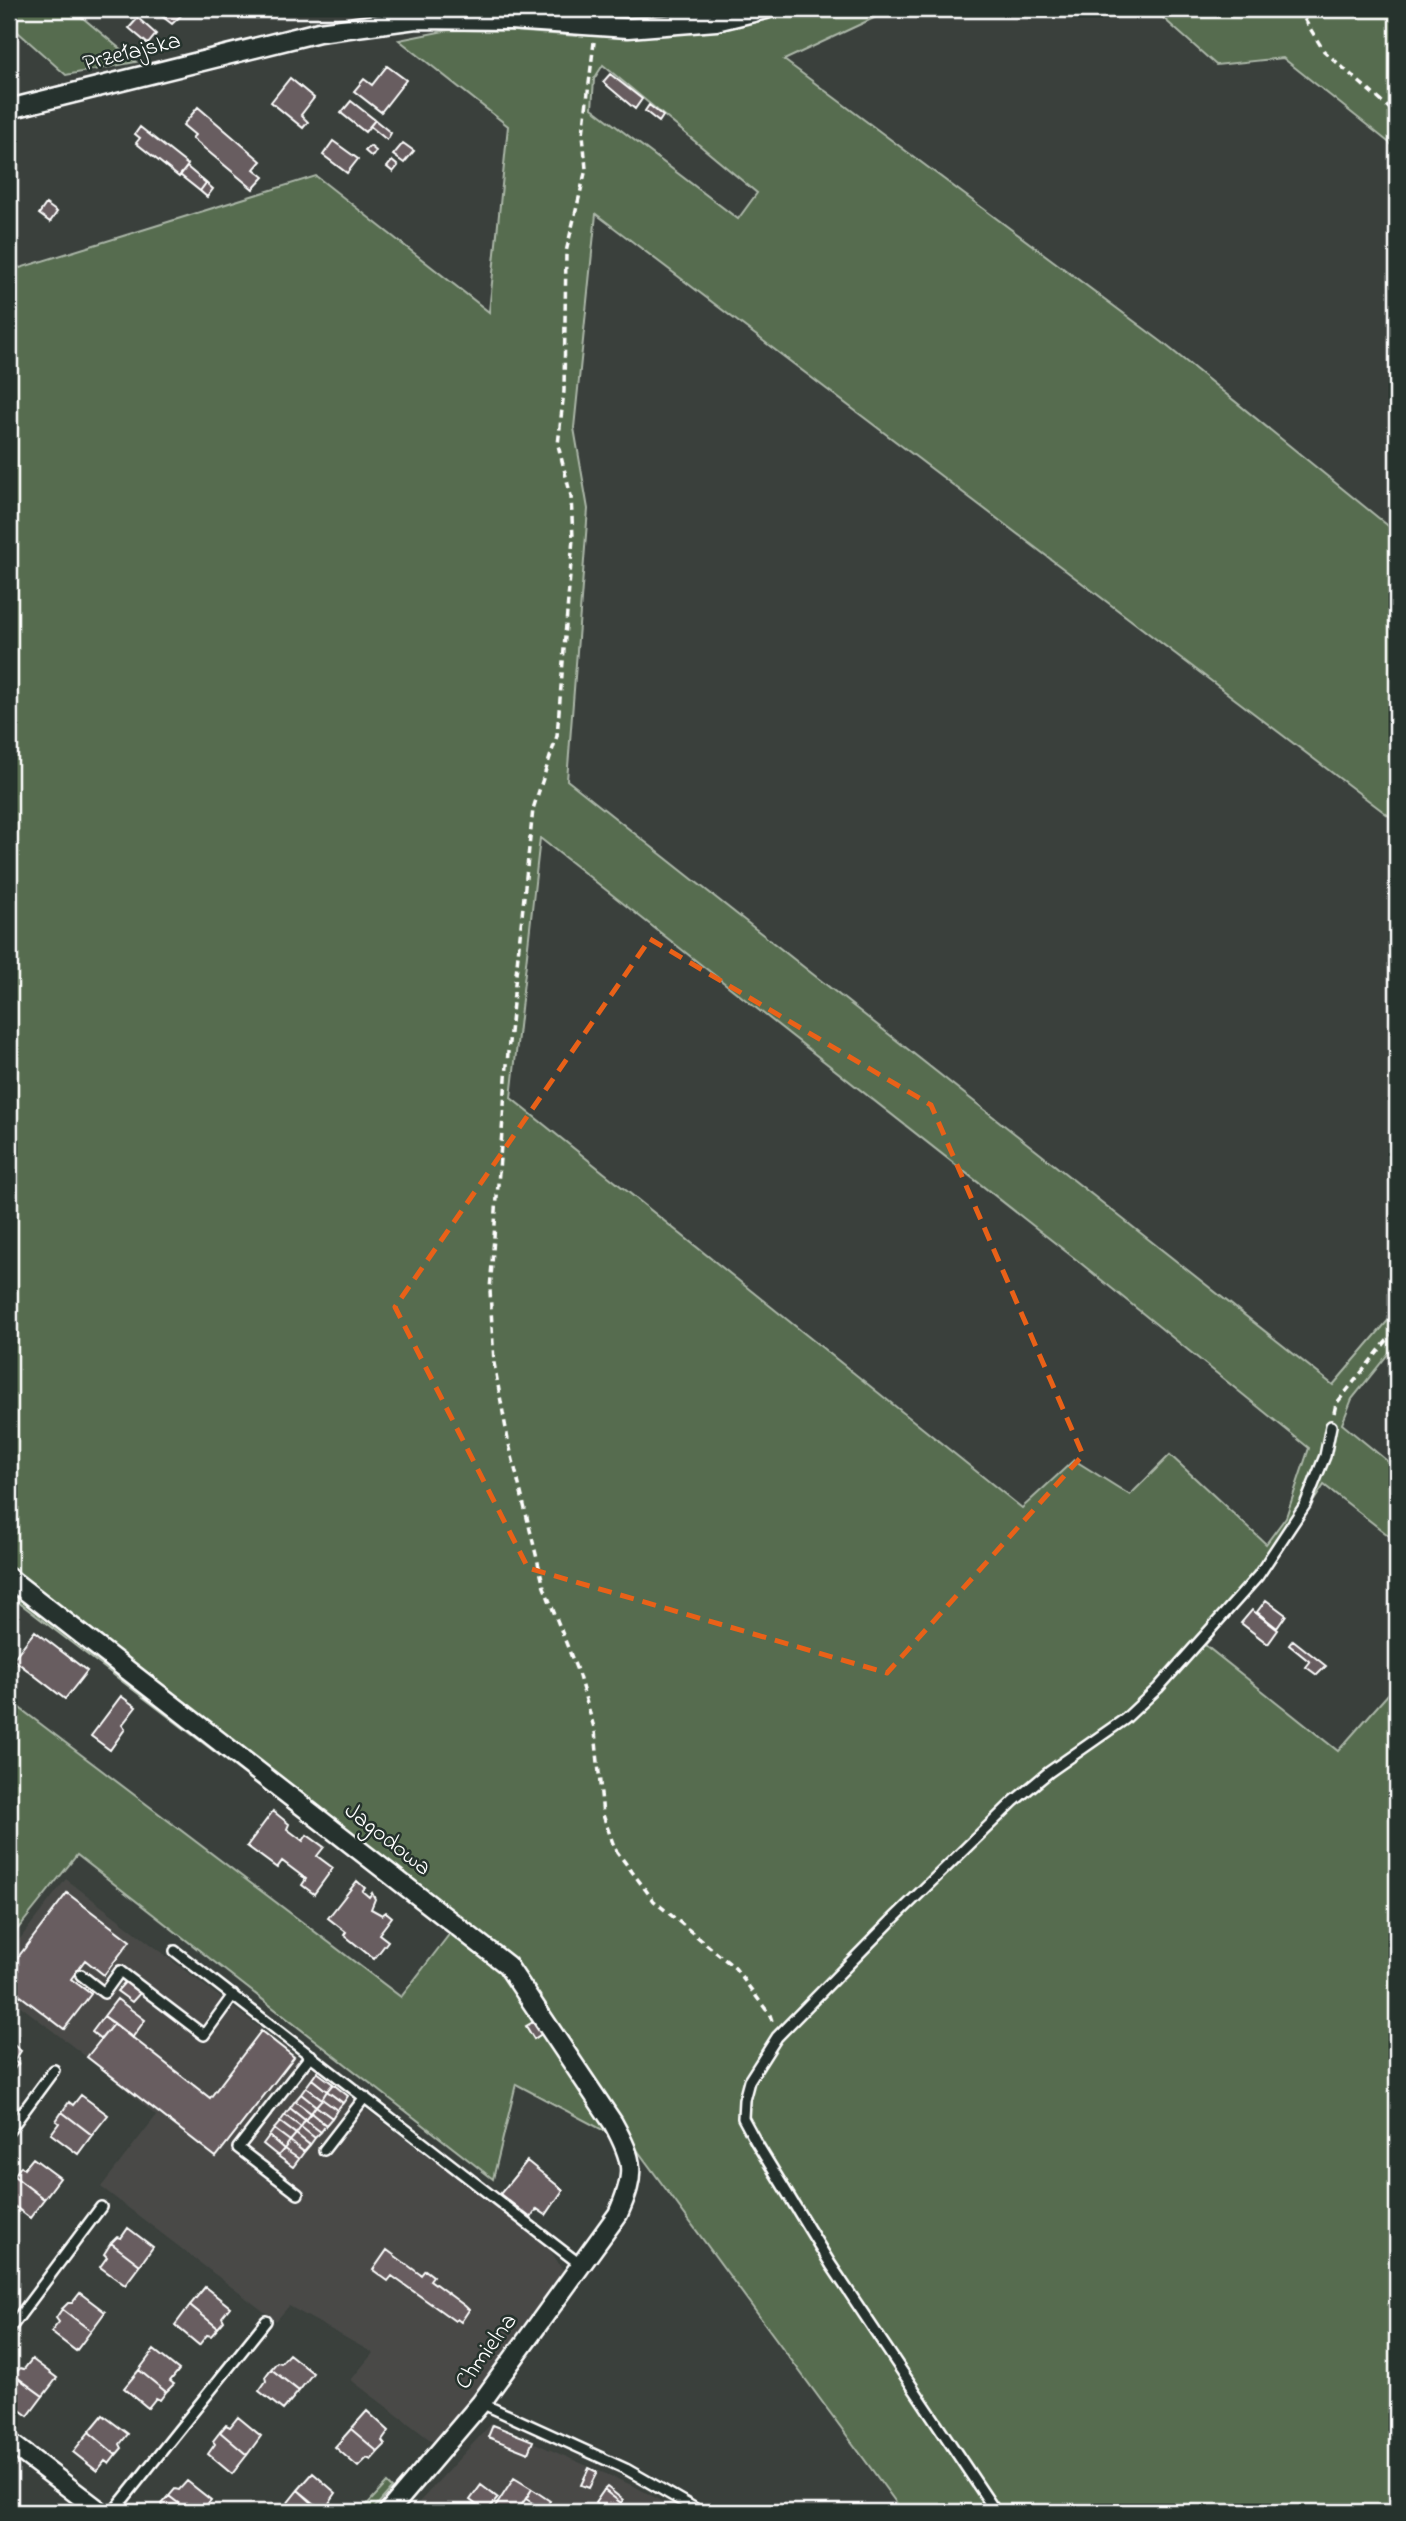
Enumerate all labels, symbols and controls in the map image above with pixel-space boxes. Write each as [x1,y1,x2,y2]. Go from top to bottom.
street label: Przełajska [79,24,185,82]
street label: Jagodowa [336,1795,438,1885]
street label: Chmielna [447,2306,527,2398]

